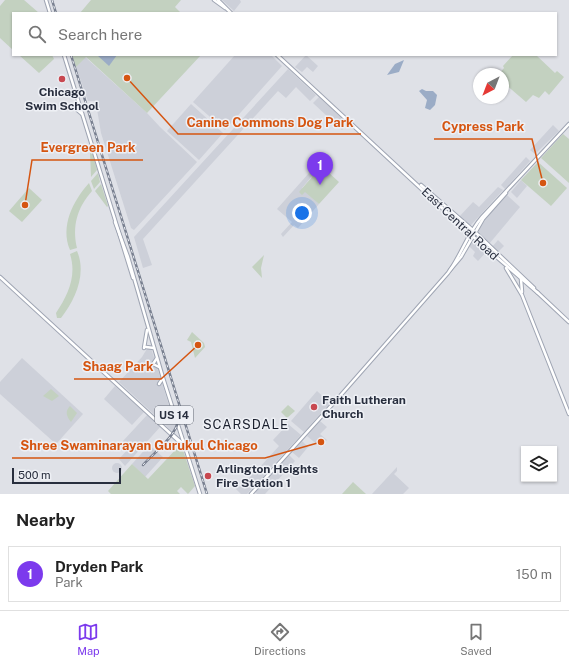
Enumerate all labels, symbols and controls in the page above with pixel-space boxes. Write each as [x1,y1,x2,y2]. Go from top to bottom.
search box [12,12,557,56]
icon: search [26,23,48,45]
text: Search here [58,26,142,43]
north arrow [473,68,509,104]
marker: Chicago Swim School [57,74,67,84]
place label: Chicago Swim School [25,85,99,113]
callout: Canine Commons Dog Park [178,109,361,134]
callout: Cypress Park [434,114,532,139]
text: Canine Commons Dog Park [186,115,354,130]
text: Cypress Park [442,119,525,134]
callout: Evergreen Park [32,135,143,160]
text: Evergreen Park [40,140,136,155]
pin: 1 [307,152,333,185]
street label: East Central Road [419,185,501,263]
your location [292,203,312,223]
callout: Shaag Park [74,354,161,379]
text: Shaag Park [83,359,154,374]
place label: Faith Lutheran Church [322,393,406,421]
marker: Faith Lutheran Church [309,402,319,412]
road number: US 14 [155,406,193,424]
district label: SCARSDALE [203,417,289,432]
callout: Shree Swaminarayan Gurukul Chicago [12,433,265,458]
text: Shree Swaminarayan Gurukul Chicago [20,438,258,453]
map controls [521,446,557,482]
button: layers [521,446,557,482]
place label: Arlington Heights Fire Station 1 [216,462,318,490]
scale bar [12,466,121,485]
text: 500 m [18,469,51,481]
marker: Arlington Heights Fire Station 1 [203,471,213,481]
text: Nearby [16,510,75,530]
text: Dryden Park [55,558,143,575]
text: 1 [27,567,33,582]
text: 150 m [516,567,552,582]
text: Park [55,575,83,590]
tab: Map [77,621,100,657]
tab: Directions [254,621,306,657]
tab: Saved [460,621,492,657]

